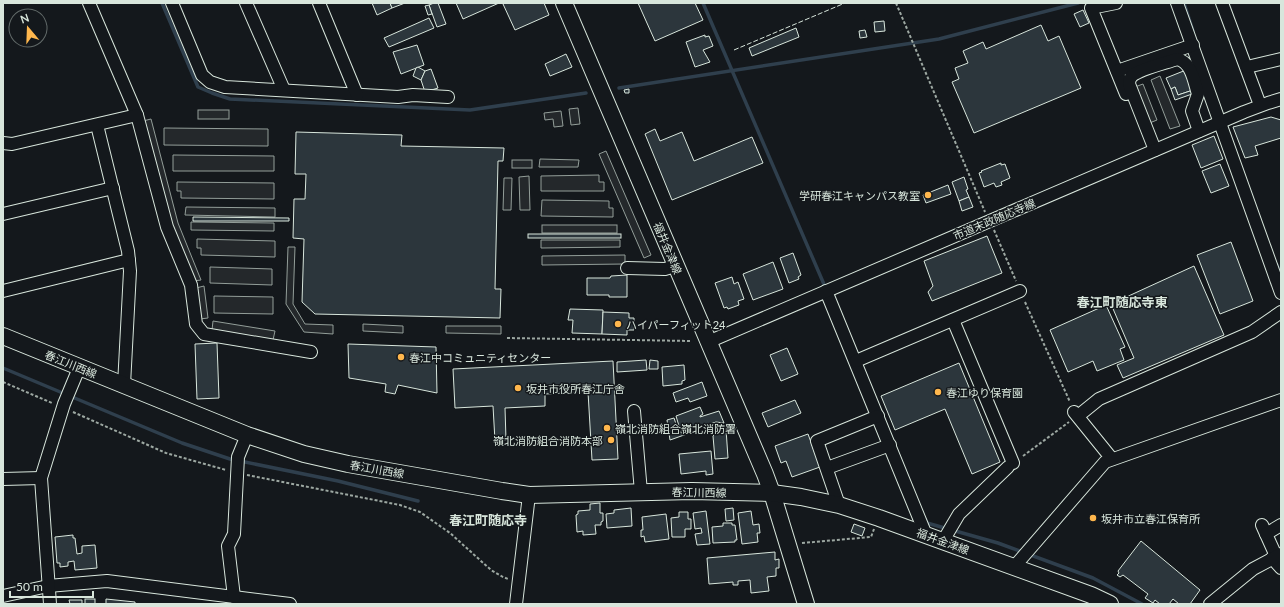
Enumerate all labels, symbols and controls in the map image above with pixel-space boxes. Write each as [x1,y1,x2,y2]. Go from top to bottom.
north arrow [8,8,48,48]
text: N [18,11,31,26]
place label: 学研春江キャンパス教室 [799,189,920,202]
marker: 学研春江キャンパス教室 [923,190,933,200]
street label: 市道末政随応寺線 [951,196,1037,242]
street label: 福井金津線 [651,220,685,276]
district label: 春江町随応寺東 [1076,294,1168,310]
place label: ハイパーフィット24 [626,318,726,331]
marker: ハイパーフィット24 [613,319,623,329]
street label: 春江川西線 [43,348,99,380]
place label: 春江中コミュニティセンター [409,351,551,364]
marker: 春江中コミュニティセンター [396,352,406,362]
place label: 坂井市役所春江庁舎 [526,382,625,395]
marker: 坂井市役所春江庁舎 [513,383,523,393]
place label: 春江ゆり保育園 [946,386,1023,399]
marker: 春江ゆり保育園 [933,387,943,397]
place label: 嶺北消防組合嶺北消防署 [615,422,736,435]
marker: 嶺北消防組合嶺北消防署 [602,423,612,433]
place label: 嶺北消防組合消防本部 [493,434,603,447]
marker: 嶺北消防組合消防本部 [606,435,616,445]
street label: 春江川西線 [349,458,405,480]
street label: 春江川西線 [671,485,727,499]
district label: 春江町随応寺 [449,512,527,528]
place label: 坂井市立春江保育所 [1101,512,1201,525]
marker: 坂井市立春江保育所 [1088,513,1098,523]
street label: 福井金津線 [915,525,971,557]
scale bar [10,573,93,599]
text: 50 m [16,579,43,594]

